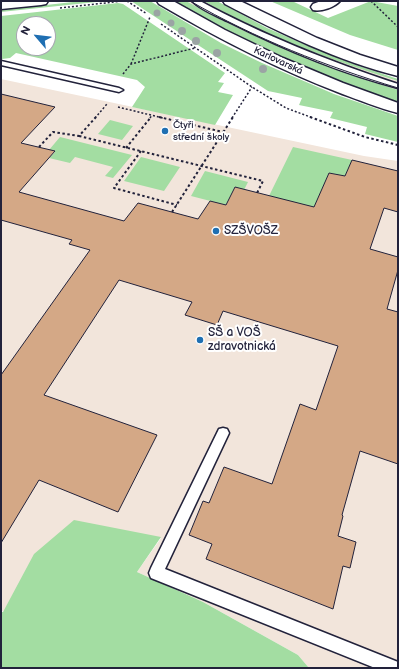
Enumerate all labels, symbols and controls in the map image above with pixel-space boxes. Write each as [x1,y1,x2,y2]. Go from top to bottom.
north arrow [16,16,56,56]
text: N [18,24,34,37]
street label: Karlovarská [252,44,304,78]
place label: Čtyři střední školy [173,119,229,142]
marker: Čtyři střední školy [160,126,170,136]
place label: SZŠVOŠZ [224,224,278,238]
marker: SZŠVOŠZ [211,226,221,236]
place label: SŠ a VOŠ zdravotnická [208,326,276,354]
marker: SŠ a VOŠ zdravotnická [195,335,205,345]

